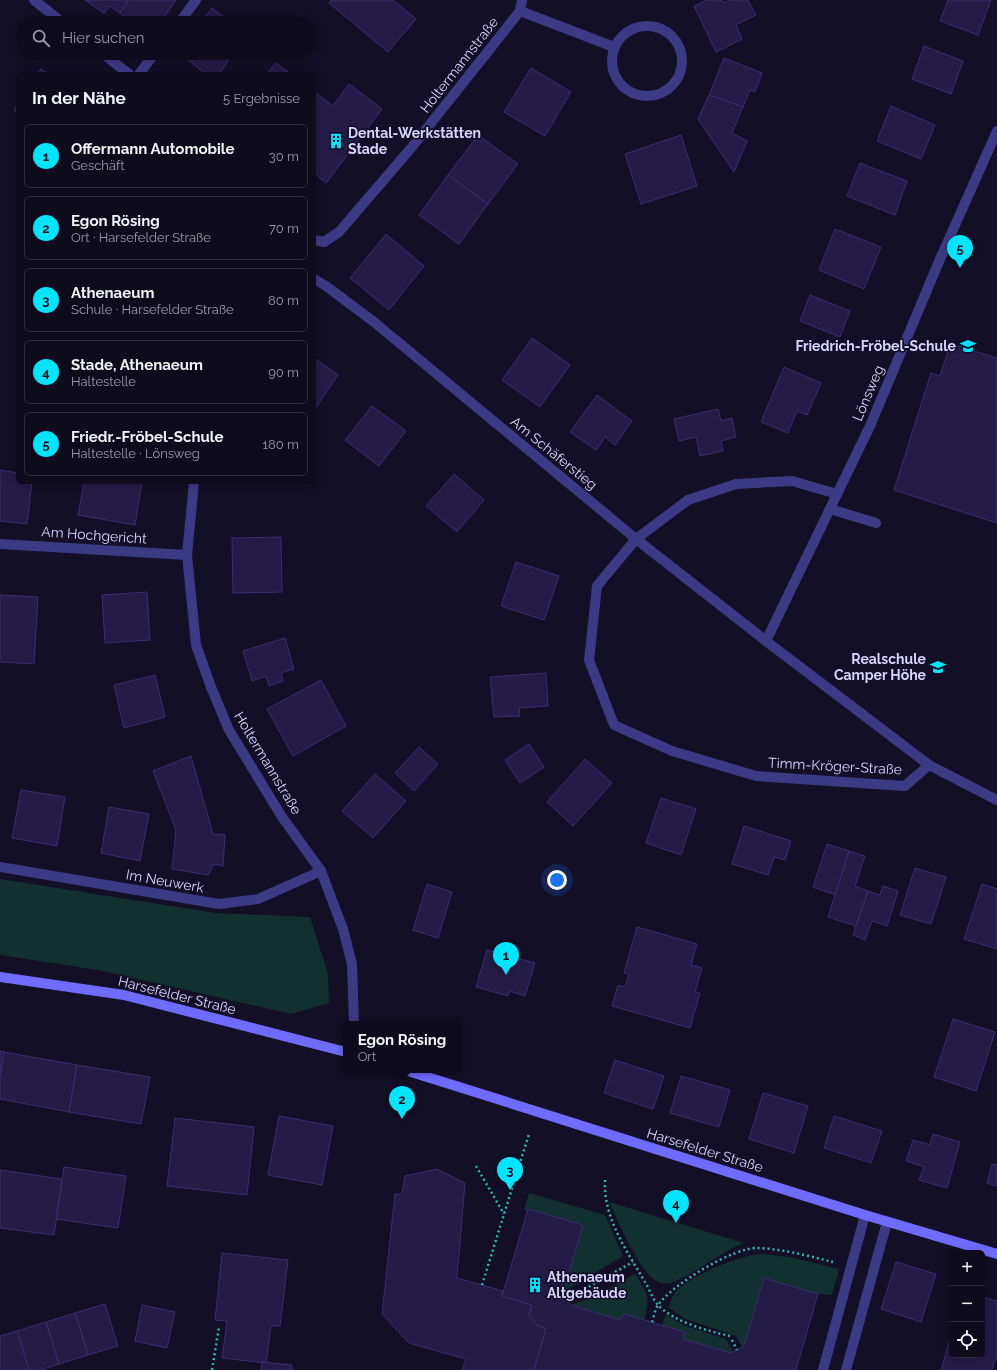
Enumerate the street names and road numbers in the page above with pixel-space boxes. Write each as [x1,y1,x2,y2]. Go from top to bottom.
street label: Holtermannstraße [417,14,501,116]
street label: Lönsweg [849,363,887,423]
street label: Am Schäferstieg [507,413,601,493]
street label: Am Hochgericht [41,523,148,547]
street label: Holtermannstraße [231,709,305,817]
street label: Timm-Kröger-Straße [768,755,902,777]
street label: Im Neuwerk [125,866,206,896]
street label: Harsefelder Straße [116,973,238,1017]
street label: Harsefelder Straße [645,1125,765,1175]

